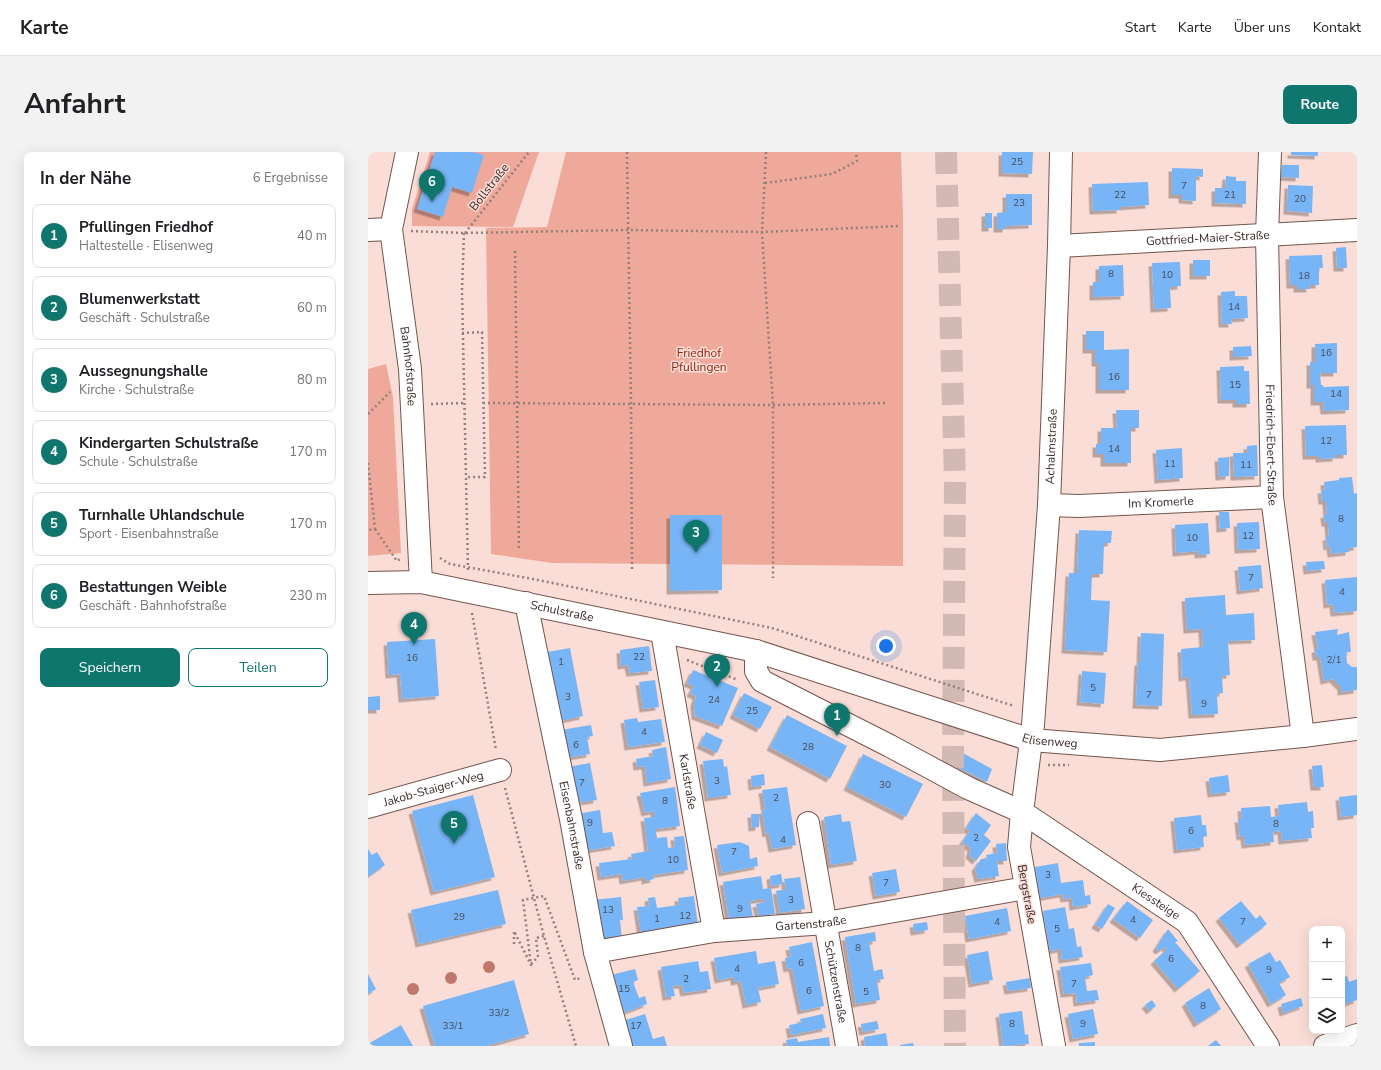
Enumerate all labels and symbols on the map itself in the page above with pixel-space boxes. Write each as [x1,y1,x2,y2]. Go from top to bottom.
house number: 25 [1011,155,1023,169]
street label: Bollstraße [465,160,513,214]
pin: 6 [419,169,445,202]
house number: 7 [1181,179,1187,193]
house number: 22 [1114,188,1126,202]
house number: 21 [1224,188,1236,202]
house number: 20 [1294,192,1306,206]
house number: 23 [1013,196,1025,210]
street label: Gottfried-Maier-Straße [1146,227,1270,249]
house number: 8 [1108,267,1114,281]
house number: 10 [1161,268,1173,282]
house number: 18 [1298,269,1310,283]
house number: 14 [1228,300,1240,314]
street label: Bahnhofstraße [396,325,420,406]
park label: Friedhof Pfullingen [671,345,727,375]
house number: 16 [1320,346,1332,360]
house number: 16 [1108,370,1120,384]
house number: 15 [1229,378,1241,392]
street label: Friedrich-Ebert-Straße [1262,384,1281,507]
house number: 14 [1330,387,1342,401]
street label: Achalmstraße [1042,408,1061,485]
house number: 12 [1320,434,1332,448]
house number: 14 [1108,442,1120,456]
house number: 11 [1164,457,1176,471]
house number: 11 [1240,458,1252,472]
street label: Im Kromerle [1128,493,1194,512]
house number: 8 [1338,512,1344,526]
pin: 3 [683,520,709,553]
house number: 12 [1242,529,1254,543]
house number: 10 [1186,531,1198,545]
house number: 7 [1248,571,1254,585]
house number: 4 [1339,585,1345,599]
street label: Schulstraße [529,597,595,625]
pin: 4 [401,612,427,645]
your location [876,636,896,656]
house number: 22 [633,650,645,664]
house number: 16 [406,651,418,665]
house number: 2/1 [1327,653,1341,667]
pin: 2 [704,654,730,687]
house number: 1 [558,655,564,669]
house number: 5 [1090,681,1096,695]
house number: 7 [1146,688,1152,702]
house number: 3 [565,690,571,704]
house number: 24 [708,693,720,707]
house number: 9 [1201,697,1207,711]
pin: 1 [824,703,850,736]
house number: 25 [746,704,758,718]
house number: 4 [641,725,647,739]
street label: Elisenweg [1020,730,1078,752]
house number: 6 [573,738,579,752]
house number: 28 [802,740,814,754]
street label: Karlstraße [675,753,701,811]
street label: Jakob-Staiger-Weg [381,767,485,811]
house number: 3 [714,774,720,788]
house number: 7 [579,776,585,790]
house number: 30 [879,778,891,792]
street label: Eisenbahnstraße [555,779,588,871]
house number: 2 [773,791,779,805]
house number: 8 [662,794,668,808]
pin: 5 [441,811,467,844]
house number: 9 [587,816,593,830]
house number: 8 [1273,817,1279,831]
house number: 6 [1188,824,1194,838]
house number: 2 [973,831,979,845]
house number: 4 [780,833,786,847]
house number: 7 [731,845,737,859]
house number: 10 [667,853,679,867]
street label: Bergstraße [1014,863,1040,925]
house number: 3 [1045,868,1051,882]
house number: 7 [883,876,889,890]
street label: Kiessteige [1129,879,1183,923]
house number: 3 [788,893,794,907]
house number: 9 [737,902,743,916]
house number: 13 [602,903,614,917]
house number: 12 [679,909,691,923]
house number: 29 [453,910,465,924]
house number: 1 [654,912,660,926]
street label: Gartenstraße [775,912,848,935]
house number: 4 [1130,913,1136,927]
house number: 4 [994,915,1000,929]
house number: 7 [1240,915,1246,929]
house number: 5 [1054,922,1060,936]
street label: Schützenstraße [821,939,851,1024]
house number: 8 [855,941,861,955]
house number: 6 [1168,952,1174,966]
house number: 6 [798,956,804,970]
house number: 4 [734,962,740,976]
house number: 9 [1266,963,1272,977]
house number: 2 [683,972,689,986]
house number: 7 [1071,977,1077,991]
house number: 15 [618,982,630,996]
house number: 6 [806,984,812,998]
house number: 5 [863,985,869,999]
house number: 8 [1200,999,1206,1013]
house number: 33/2 [489,1006,509,1020]
house number: 8 [1009,1017,1015,1031]
house number: 9 [1080,1017,1086,1031]
house number: 33/1 [443,1019,463,1033]
house number: 17 [630,1019,642,1033]

